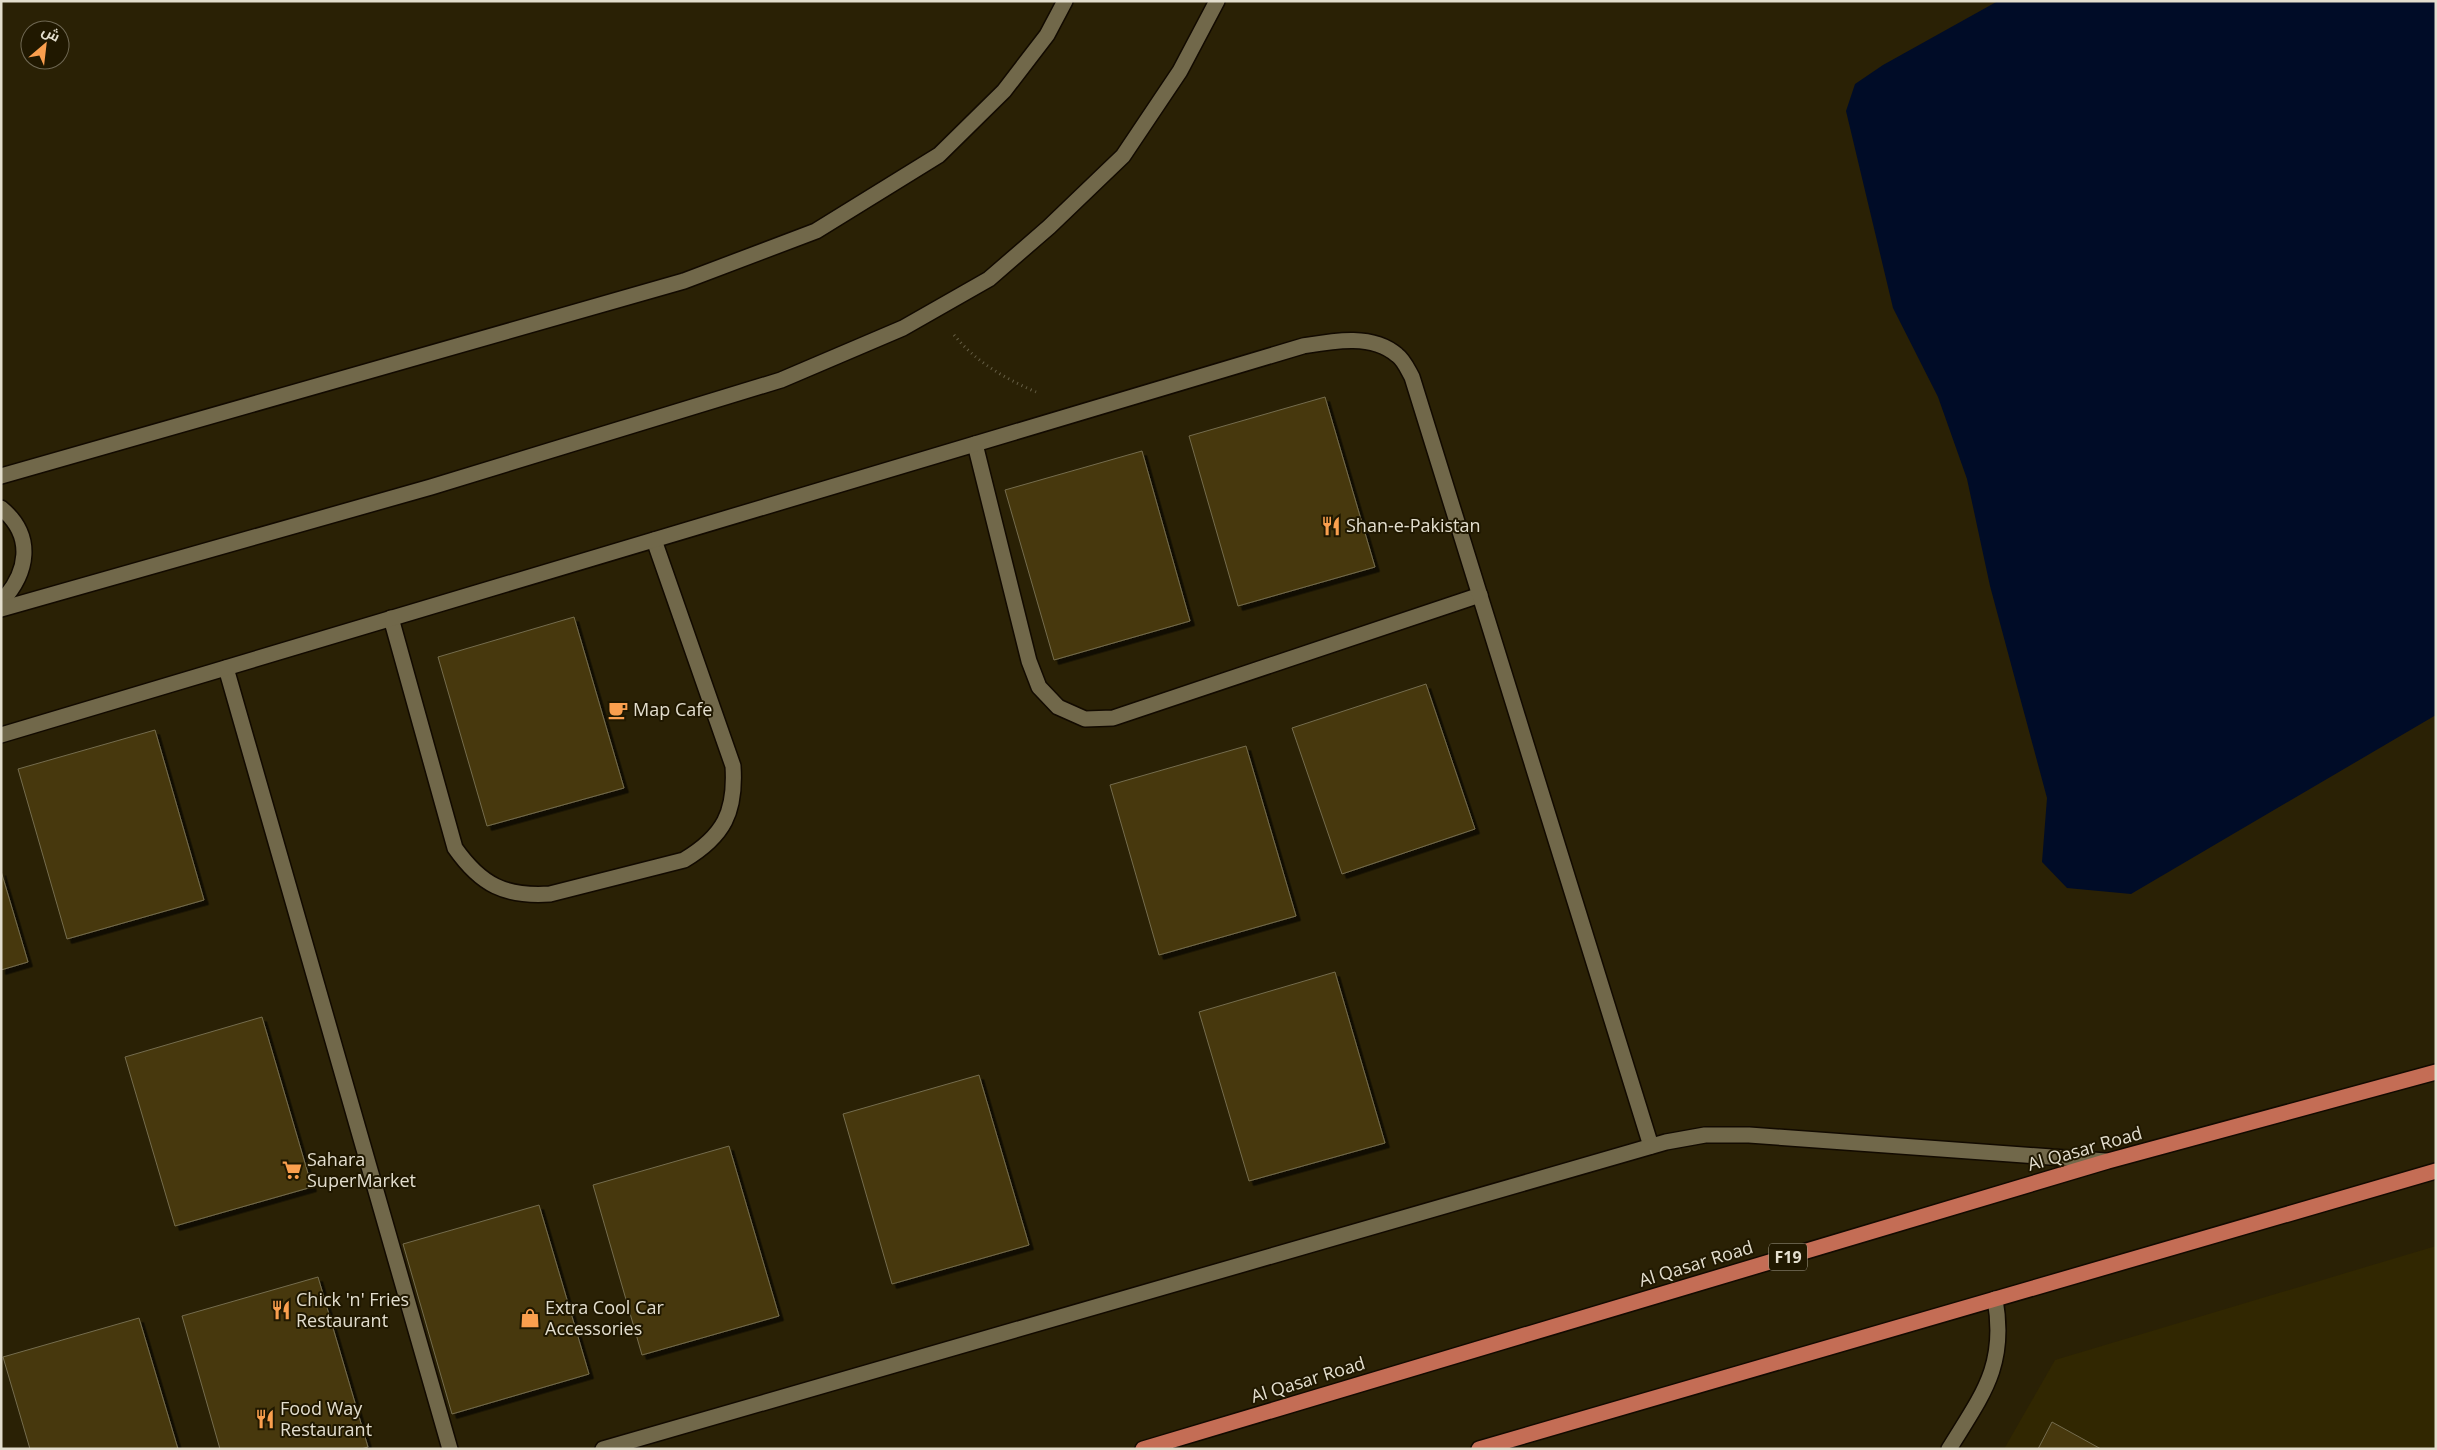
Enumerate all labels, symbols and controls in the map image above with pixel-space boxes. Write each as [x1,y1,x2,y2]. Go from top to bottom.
north arrow [20,20,70,70]
text: ش [39,20,64,46]
place label: Shan-e-Pakistan [1346,513,1481,537]
restaurant icon: Shan-e-Pakistan [1320,515,1342,537]
place label: Map Cafe [633,697,712,721]
cafe icon: Map Cafe [607,699,629,721]
street label: Al Qasar Road [2025,1120,2145,1176]
place label: Sahara SuperMarket [307,1147,416,1192]
supermarket icon: Sahara SuperMarket [281,1159,303,1181]
street label: Al Qasar Road [1636,1234,1756,1292]
road number: F19 [1769,1244,1807,1270]
place label: Chick 'n' Fries Restaurant [296,1287,409,1332]
place label: Extra Cool Car Accessories [545,1295,664,1340]
restaurant icon: Chick 'n' Fries Restaurant [270,1299,292,1321]
shop icon: Extra Cool Car Accessories [519,1307,541,1329]
street label: Al Qasar Road [1248,1350,1368,1408]
place label: Food Way Restaurant [280,1396,372,1441]
restaurant icon: Food Way Restaurant [254,1408,276,1430]

